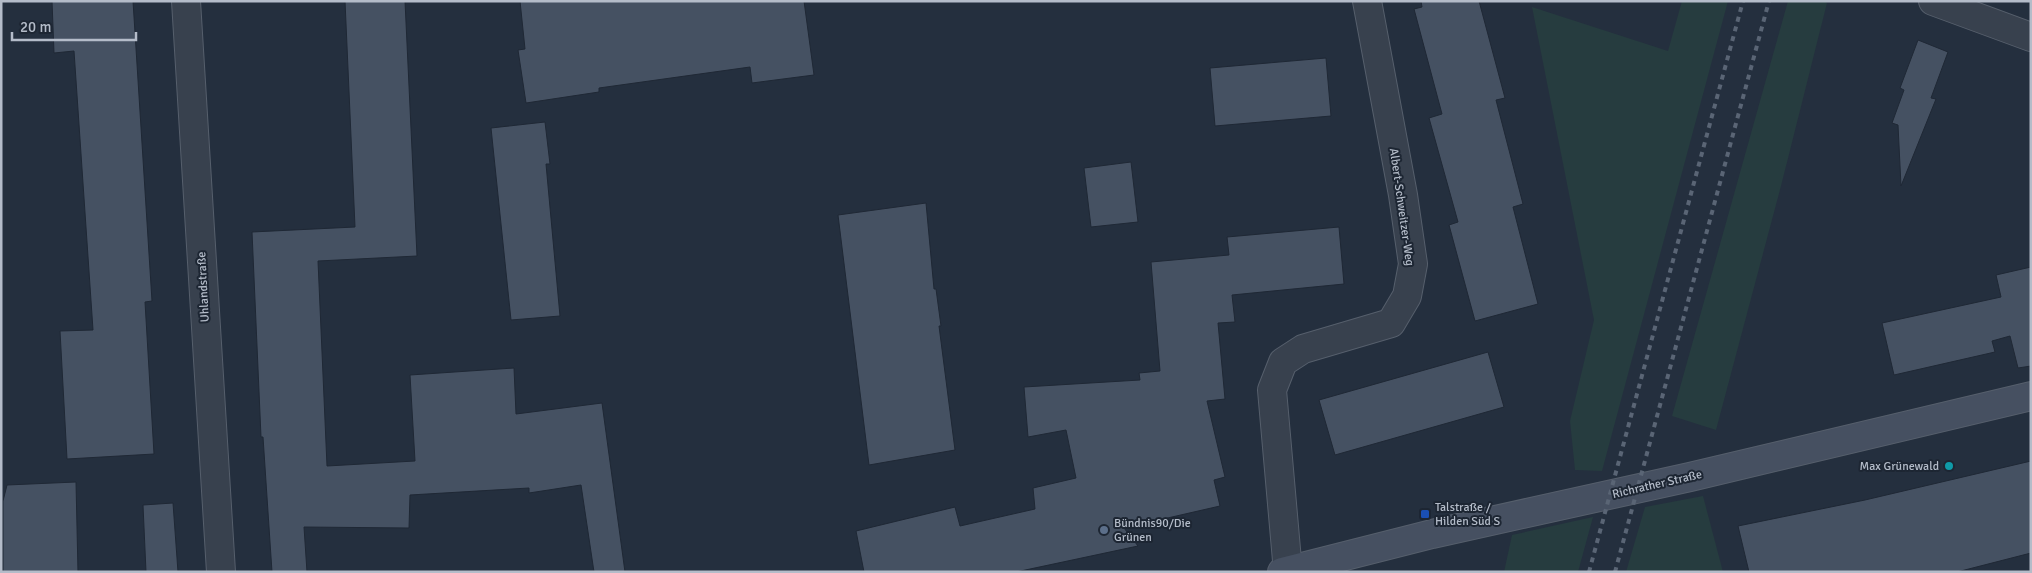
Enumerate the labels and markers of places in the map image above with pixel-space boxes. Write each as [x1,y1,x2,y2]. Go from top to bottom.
place label: Max Grünewald [1860,459,1939,474]
marker: Max Grünewald [1943,460,1955,472]
place label: Talstraße / Hilden Süd S [1435,500,1501,529]
marker: Talstraße / Hilden Süd S [1419,508,1431,520]
place label: Bündnis90/Die Grünen [1114,516,1191,545]
marker: Bündnis90/Die Grünen [1098,524,1110,536]

